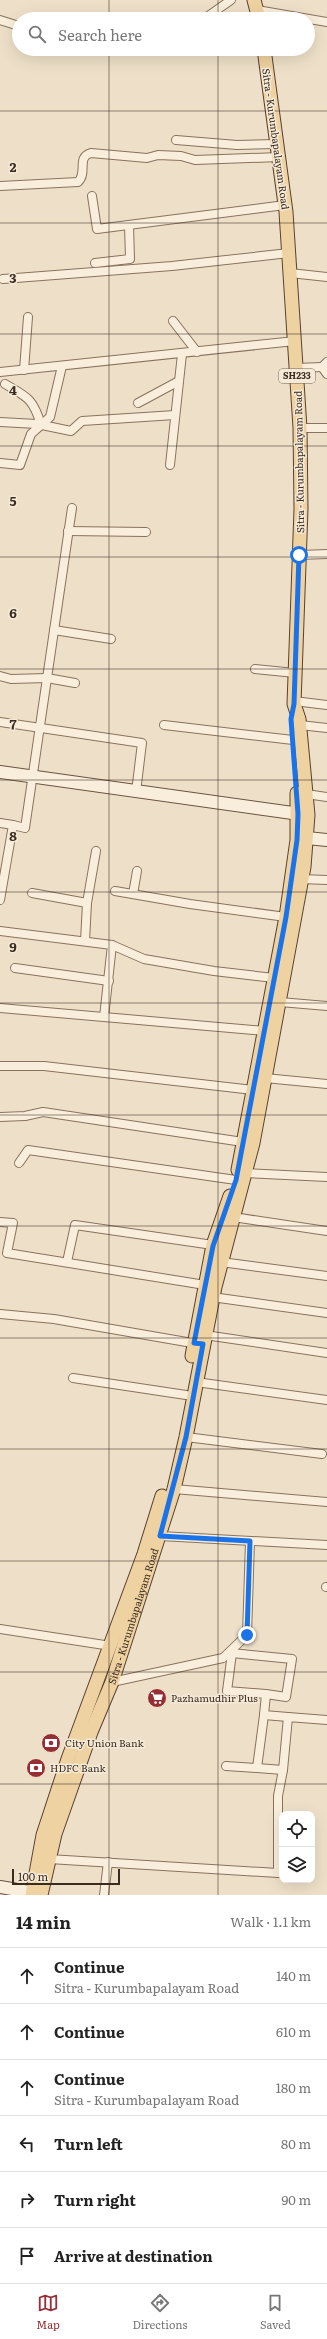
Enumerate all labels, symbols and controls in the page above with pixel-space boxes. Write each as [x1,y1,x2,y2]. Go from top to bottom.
search box [12,12,315,56]
icon: search [26,23,48,45]
text: Search here [58,23,142,46]
street label: Sitra - Kurumbapalayam Road [259,67,294,210]
text: 2 [10,157,17,176]
text: 3 [9,268,17,287]
road number: SH233 [279,369,315,383]
text: 4 [9,380,17,399]
street label: Sitra - Kurumbapalayam Road [290,391,307,533]
text: 5 [9,491,17,510]
route start [290,546,308,564]
text: 6 [9,603,17,622]
text: 7 [9,714,17,733]
text: 8 [9,826,17,845]
text: 9 [9,937,17,956]
street label: Sitra - Kurumbapalayam Road [104,1546,162,1686]
route end [238,1626,256,1644]
supermarket icon: Pazhamudhir Plus [146,1687,168,1709]
place label: Pazhamudhir Plus [171,1690,258,1705]
bank icon: City Union Bank [40,1732,62,1754]
place label: City Union Bank [65,1735,145,1750]
bank icon: HDFC Bank [25,1757,47,1779]
place label: HDFC Bank [50,1760,107,1775]
map controls [279,1811,315,1883]
button: locate [279,1811,315,1847]
button: layers [279,1847,315,1883]
scale bar [12,1867,120,1886]
text: 100 m [18,1868,48,1884]
text: 14 min [16,1909,71,1934]
text: Walk · 1.1 km [230,1912,311,1931]
text: Continue [54,1955,124,1978]
icon: ahead [16,1965,38,1987]
text: 140 m [276,1966,311,1985]
text: Sitra - Kurumbapalayam Road [54,1978,239,1997]
text: Continue [54,2020,124,2043]
icon: ahead [16,2021,38,2043]
text: 610 m [276,2022,311,2041]
text: Continue [54,2067,124,2090]
icon: ahead [16,2077,38,2099]
text: 180 m [276,2078,311,2097]
text: Sitra - Kurumbapalayam Road [54,2090,239,2109]
text: Turn left [54,2132,123,2155]
icon: left [16,2133,38,2155]
text: 80 m [281,2134,311,2153]
text: Turn right [54,2188,136,2211]
icon: right [16,2189,38,2211]
text: 90 m [281,2190,311,2209]
text: Arrive at destination [54,2244,213,2267]
icon: arrive [16,2245,38,2267]
tab: Map [36,2292,60,2332]
tab: Directions [132,2292,187,2332]
tab: Saved [260,2292,291,2332]

